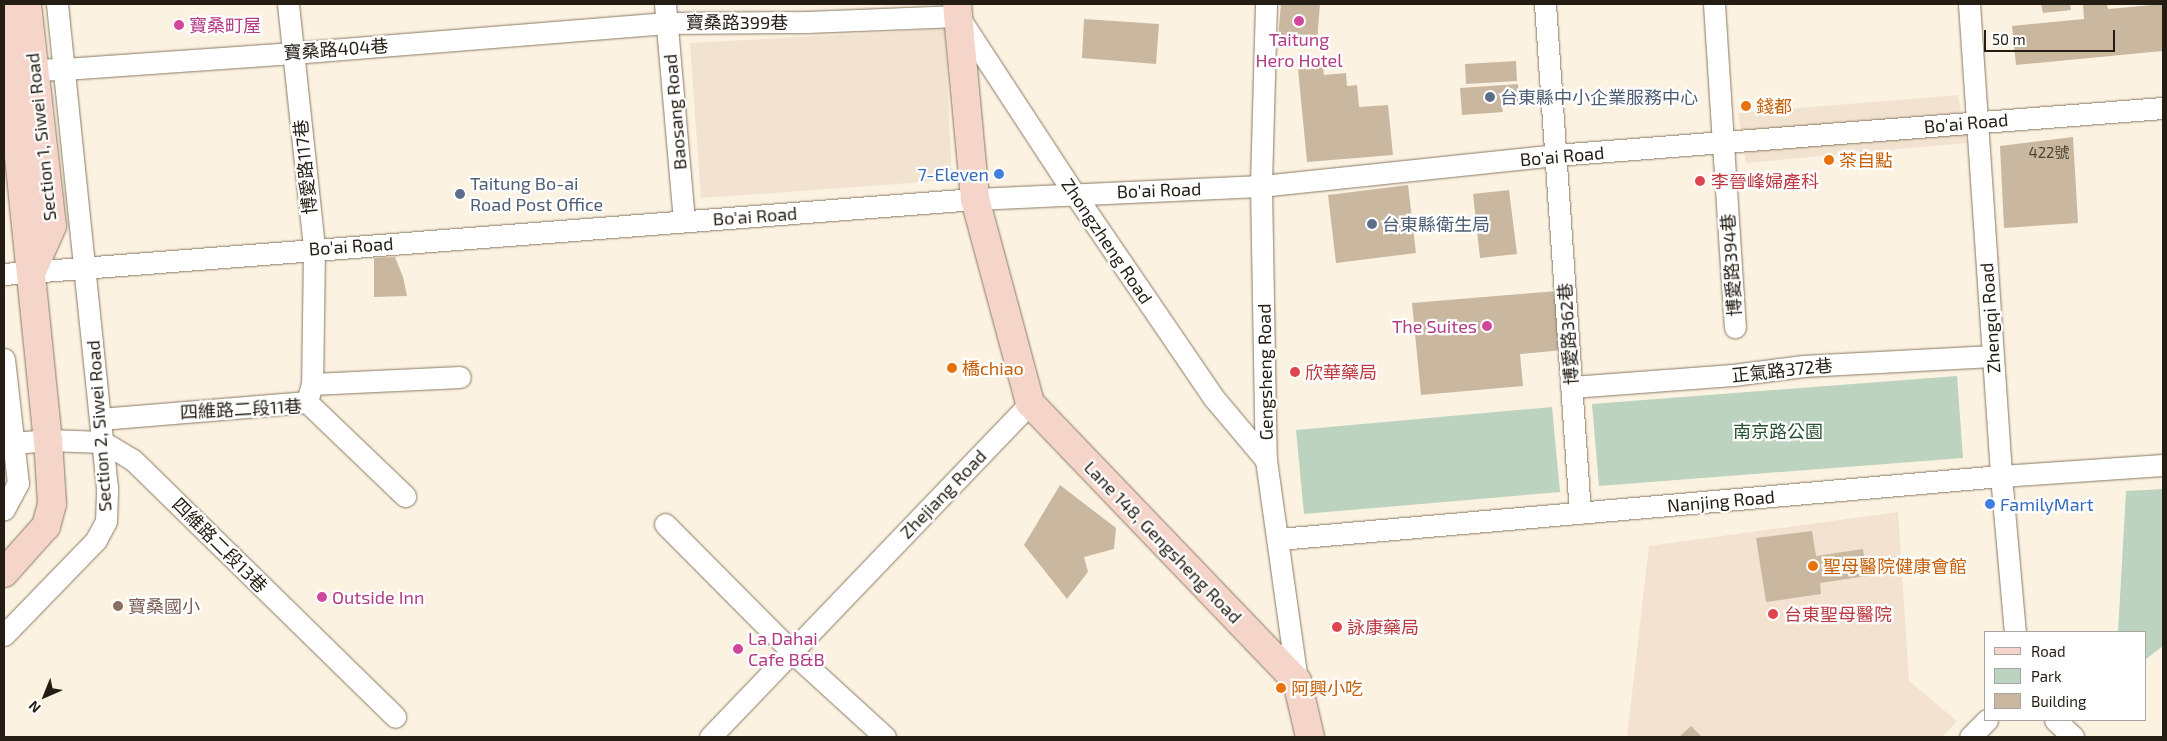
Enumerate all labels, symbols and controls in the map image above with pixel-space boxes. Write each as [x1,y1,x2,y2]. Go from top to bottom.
street label: 寶桑路399巷 [686,11,788,33]
place label: 寶桑町屋 [189,14,261,36]
marker: Taitung Hero Hotel [1293,15,1305,27]
marker: 寶桑町屋 [173,19,185,31]
scale bar [1987,20,2118,52]
place label: Taitung Hero Hotel [1255,29,1343,72]
text: 50 m [1992,30,2026,48]
street label: 寶桑路404巷 [283,35,389,63]
street label: Section 1, Siwei Road [21,52,61,222]
street label: Baosang Road [659,53,691,171]
place label: 台東縣中小企業服務中心 [1500,86,1698,108]
marker: 台東縣中小企業服務中心 [1484,91,1496,103]
place label: 錢都 [1756,95,1792,117]
marker: 錢都 [1740,100,1752,112]
street label: Bo'ai Road [1923,109,2009,137]
street label: 博愛路117巷 [289,118,321,216]
street label: Bo'ai Road [1519,142,1605,170]
house number: 422號 [2028,144,2070,162]
place label: 茶自點 [1839,149,1893,171]
marker: 茶自點 [1823,154,1835,166]
place label: 7-Eleven [917,163,989,185]
marker: 7-Eleven [993,168,1005,180]
place label: 李晉峰婦產科 [1711,170,1819,192]
place label: Taitung Bo-ai Road Post Office [470,173,603,215]
street label: Zhongzheng Road [1057,174,1157,308]
marker: 李晉峰婦產科 [1693,174,1707,188]
street label: Bo'ai Road [1116,178,1202,202]
marker: Taitung Bo-ai Road Post Office [454,188,466,200]
street label: Bo'ai Road [712,202,798,230]
place label: 台東縣衛生局 [1382,213,1490,235]
street label: 博愛路394巷 [1717,213,1745,317]
marker: 台東縣衛生局 [1366,218,1378,230]
street label: Bo'ai Road [308,232,394,260]
street label: Zhengqi Road [1975,262,2005,374]
street label: 博愛路362巷 [1554,282,1582,386]
street label: Gengsheng Road [1253,303,1277,441]
place label: The Suites [1392,315,1477,337]
marker: The Suites [1481,320,1493,332]
street label: Section 2, Siwei Road [82,340,116,512]
street label: 正氣路372巷 [1730,354,1834,386]
place label: 橋chiao [962,357,1024,379]
place label: 欣華藥局 [1305,361,1377,383]
marker: 橋chiao [946,362,958,374]
marker: 欣華藥局 [1289,366,1301,378]
street label: 四維路二段11巷 [179,395,303,423]
park label: 南京路公園 [1733,420,1823,442]
street label: Zhejiang Road [895,445,991,543]
street label: Lane 148, Gengsheng Road [1080,456,1246,628]
street label: Nanjing Road [1666,486,1776,516]
street label: 四維路二段13巷 [168,493,272,597]
place label: FamilyMart [2000,493,2094,515]
marker: FamilyMart [1984,498,1996,510]
place label: 聖母醫院健康會館 [1823,555,1967,577]
marker: 聖母醫院健康會館 [1807,560,1819,572]
place label: Outside Inn [332,586,424,608]
marker: Outside Inn [316,591,328,603]
place label: 寶桑國小 [128,595,200,617]
marker: 寶桑國小 [112,600,124,612]
place label: 台東聖母醫院 [1784,603,1892,625]
marker: 台東聖母醫院 [1766,607,1780,621]
place label: 詠康藥局 [1347,616,1419,638]
marker: 詠康藥局 [1331,621,1343,633]
place label: La Dahai Cafe B&B [748,628,825,670]
legend [1984,631,2147,721]
text: Road [2031,642,2066,660]
marker: La Dahai Cafe B&B [732,643,744,655]
text: Park [2031,667,2062,685]
north arrow [20,671,70,721]
place label: 阿興小吃 [1291,677,1363,699]
marker: 阿興小吃 [1275,682,1287,694]
text: Building [2031,692,2086,710]
text: N [25,698,44,717]

